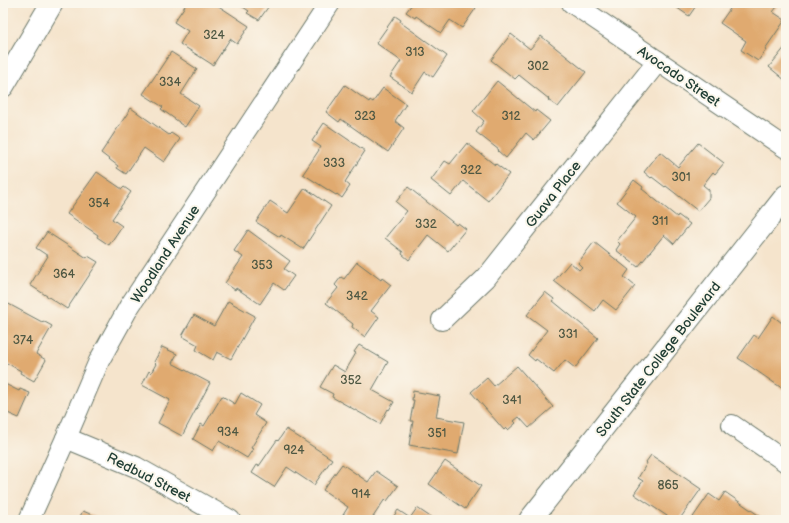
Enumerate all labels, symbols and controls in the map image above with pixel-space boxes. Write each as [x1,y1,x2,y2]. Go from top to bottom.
house number: 324 [203,28,225,43]
street label: Avocado Street [634,43,724,111]
house number: 313 [405,45,425,60]
house number: 302 [527,59,549,74]
house number: 334 [159,75,182,90]
house number: 323 [354,109,376,124]
house number: 312 [501,109,521,124]
house number: 333 [323,156,345,171]
street label: Guava Place [522,158,585,231]
house number: 322 [460,163,482,178]
house number: 301 [671,170,691,185]
house number: 354 [88,196,110,211]
street label: Woodland Avenue [127,202,203,307]
house number: 311 [652,214,668,229]
house number: 332 [415,217,437,232]
house number: 353 [251,258,273,273]
house number: 364 [53,267,76,282]
street label: South State College Boulevard [593,278,724,440]
house number: 342 [346,289,368,304]
house number: 331 [558,327,578,342]
house number: 374 [13,333,34,348]
house number: 352 [340,373,362,388]
house number: 341 [502,393,522,408]
house number: 934 [217,425,239,440]
house number: 351 [428,426,446,441]
house number: 924 [283,443,305,458]
street label: Redbud Street [104,449,194,506]
house number: 865 [657,478,679,493]
house number: 914 [352,487,371,502]

